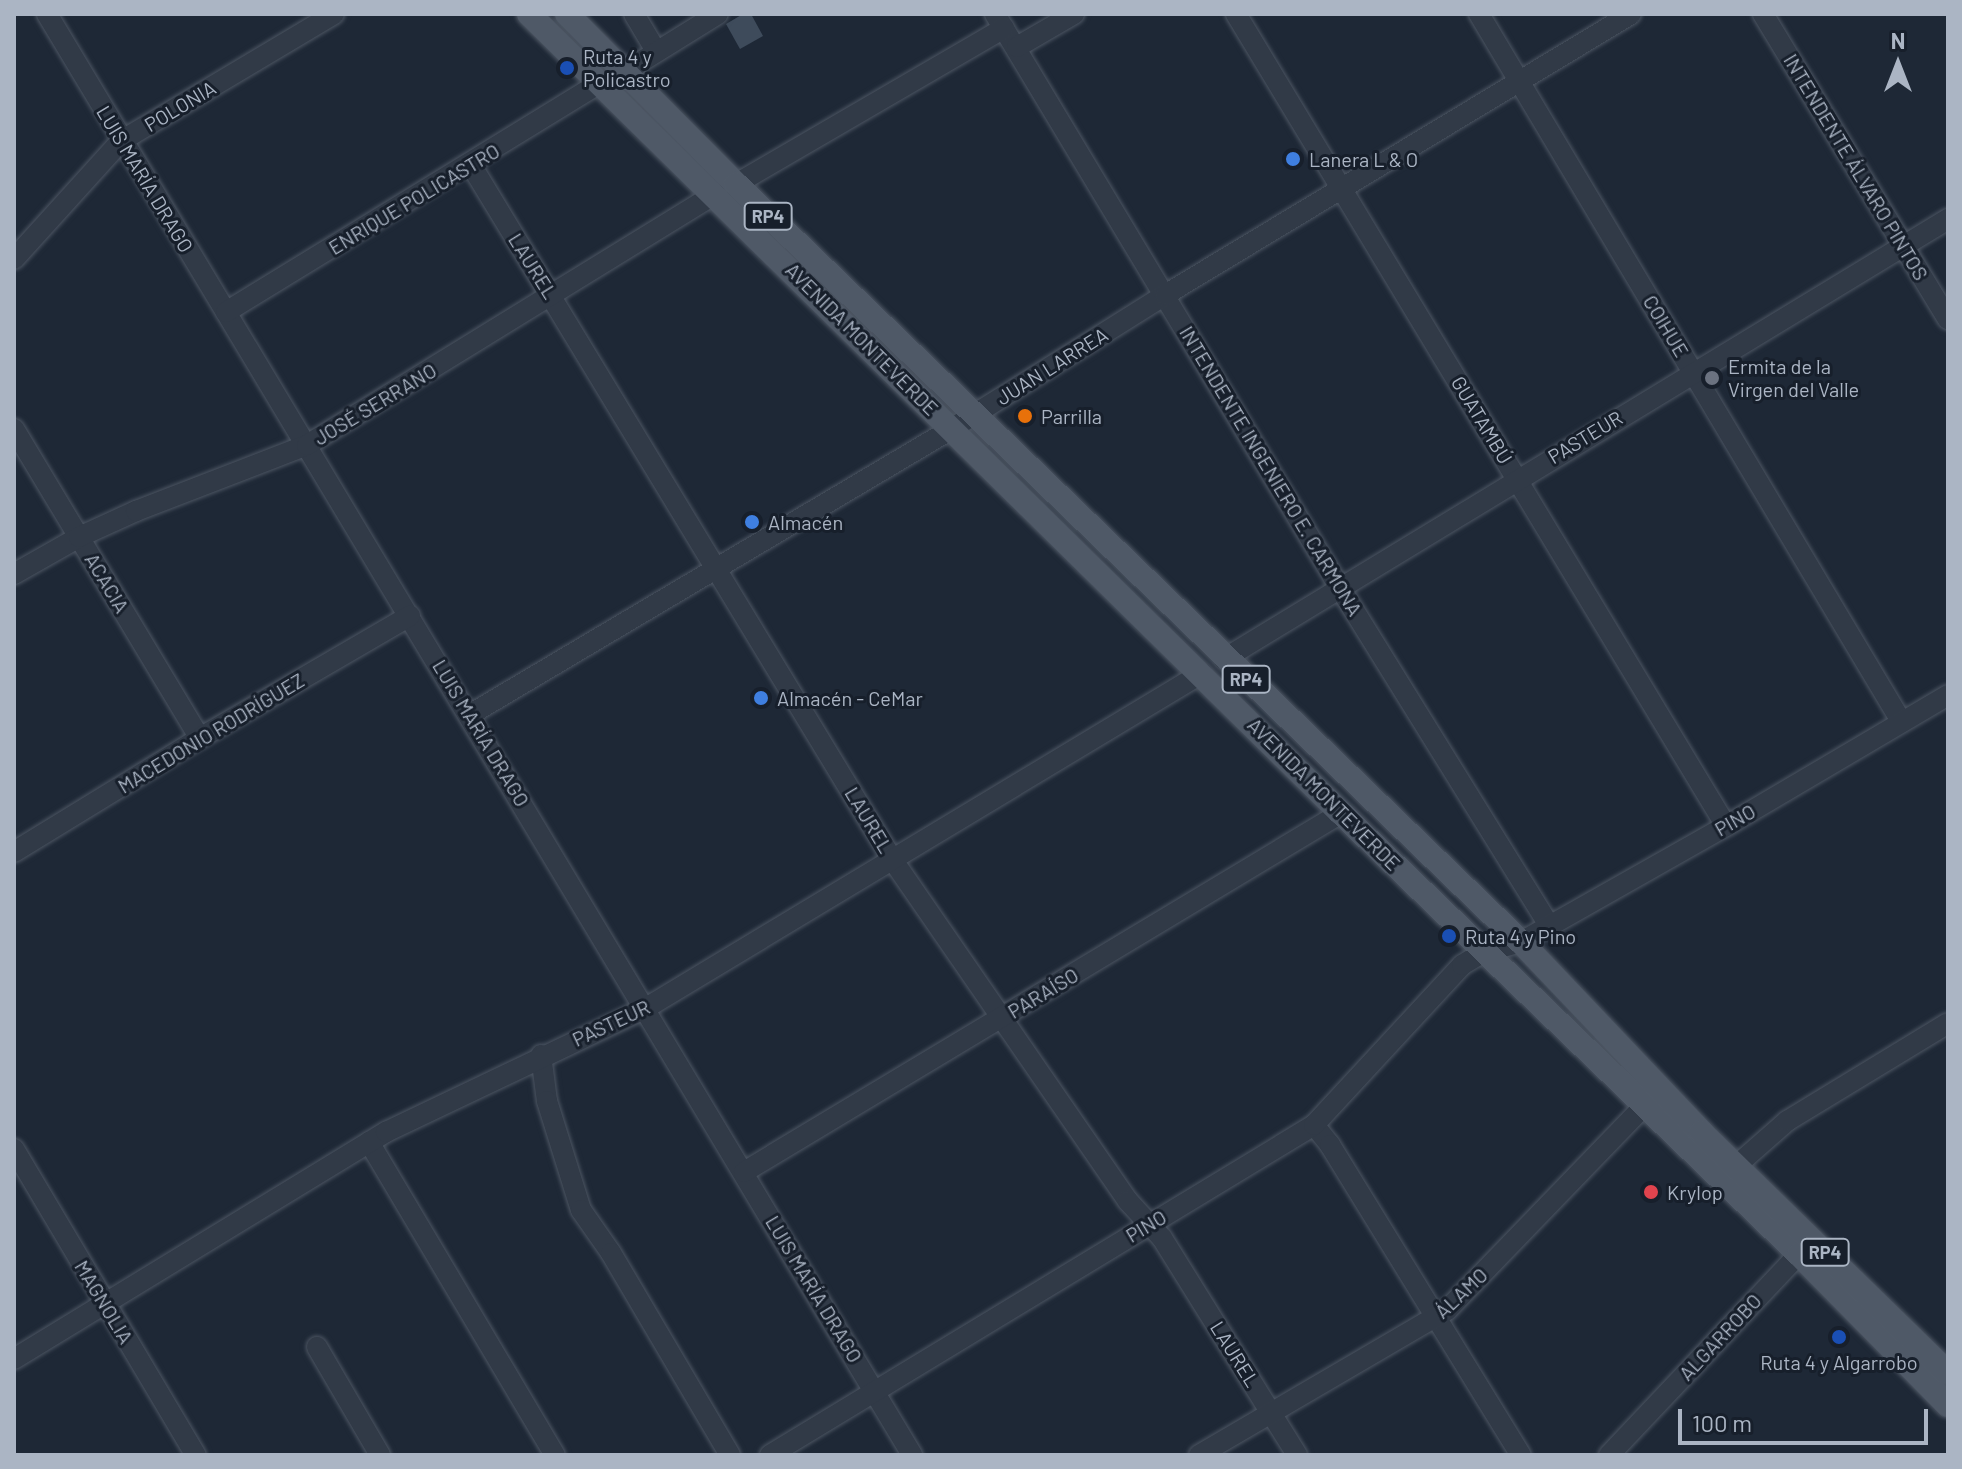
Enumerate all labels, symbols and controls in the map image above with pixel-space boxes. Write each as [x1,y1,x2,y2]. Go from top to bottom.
north arrow [1858,24,1938,104]
text: N [1891,27,1905,53]
place label: Ruta 4 y Policastro [583,44,671,91]
street label: INTENDENTE ÁLVARO PINTOS [1779,50,1933,284]
marker: Ruta 4 y Policastro [558,59,576,77]
street label: POLONIA [140,75,220,137]
street label: LUIS MARÍA DRAGO [92,101,198,257]
street label: ENRIQUE POLICASTRO [324,138,504,260]
place label: Lanera L & O [1309,147,1418,171]
marker: Lanera L & O [1284,150,1302,168]
road number: RP4 [742,202,794,230]
street label: LAUREL [504,229,562,303]
street label: AVENIDA MONTEVERDE [781,258,943,420]
street label: COIHUE [1638,291,1694,361]
street label: JUAN LARREA [992,322,1112,410]
street label: INTENDENTE INGENIERO E. CARMONA [1175,322,1367,620]
place label: Ermita de la Virgen del Valle [1728,354,1859,401]
street label: JOSÉ SERRANO [309,358,441,450]
marker: Ermita de la Virgen del Valle [1703,369,1721,387]
street label: GUATAMBÚ [1446,372,1518,468]
place label: Parrilla [1041,404,1102,428]
street label: PASTEUR [1543,405,1627,469]
marker: Parrilla [1016,407,1034,425]
place label: Almacén [768,510,843,534]
marker: Almacén [743,513,761,531]
street label: ACACIA [80,549,134,617]
street label: LUIS MARÍA DRAGO [428,655,534,811]
road number: RP4 [1220,665,1272,693]
street label: MACEDONIO RODRÍGUEZ [113,668,309,798]
place label: Almacén - CeMar [777,686,923,710]
marker: Almacén - CeMar [752,689,770,707]
street label: AVENIDA MONTEVERDE [1243,713,1405,875]
street label: LAUREL [840,783,898,857]
street label: PINO [1710,799,1760,841]
place label: Ruta 4 y Pino [1465,924,1576,948]
marker: Ruta 4 y Pino [1440,927,1458,945]
street label: PARAÍSO [1003,963,1083,1023]
street label: PASTEUR [568,995,654,1051]
place label: Krylop [1667,1180,1723,1204]
marker: Krylop [1642,1183,1660,1201]
street label: PINO [1121,1205,1171,1247]
street label: LUIS MARÍA DRAGO [761,1211,867,1367]
road number: RP4 [1799,1238,1851,1266]
street label: MAGNOLIA [70,1256,138,1348]
street label: ÁLAMO [1430,1263,1492,1323]
street label: ALGARROBO [1674,1289,1766,1385]
street label: LAUREL [1206,1317,1264,1391]
marker: Ruta 4 y Algarrobo [1830,1328,1848,1346]
place label: Ruta 4 y Algarrobo [1760,1350,1918,1374]
scale bar [1682,1393,1932,1443]
text: 100 m [1692,1408,1752,1437]

